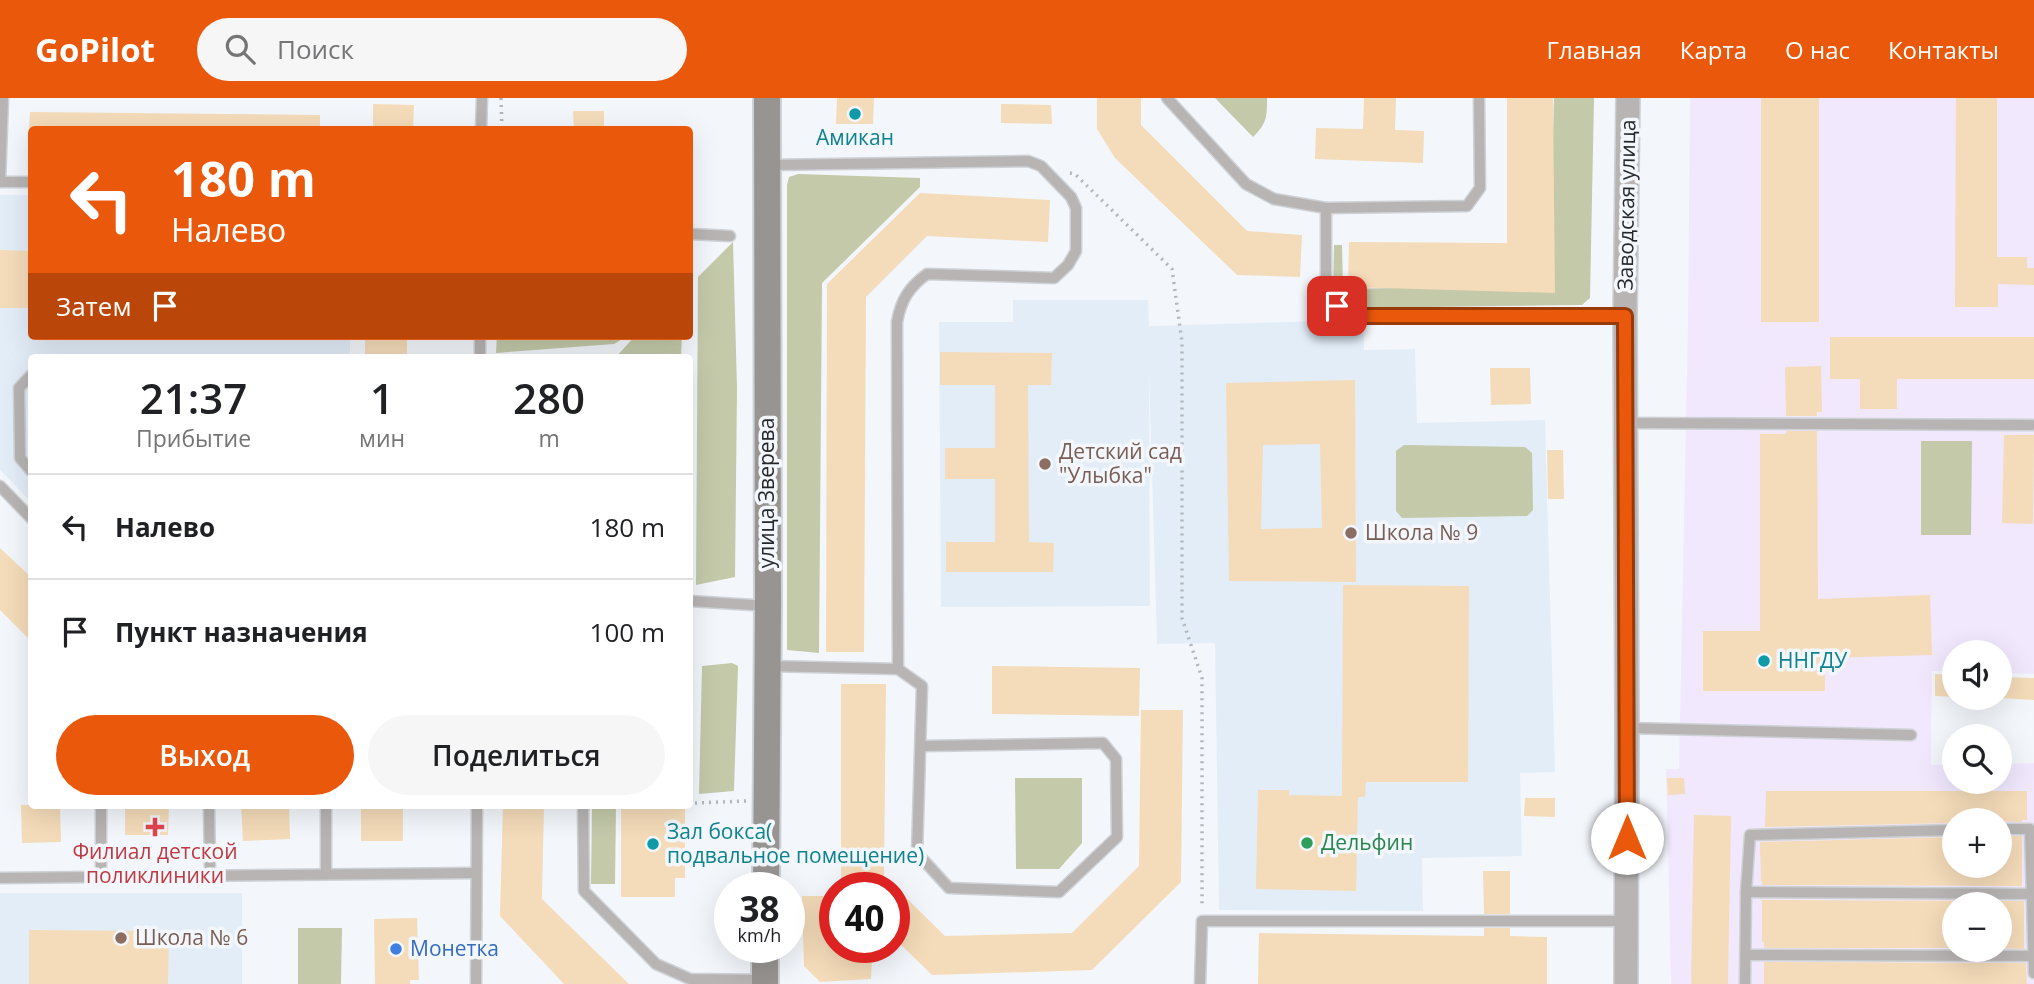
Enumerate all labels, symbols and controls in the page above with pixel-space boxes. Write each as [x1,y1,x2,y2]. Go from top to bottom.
search box [197,18,687,81]
text: GoPilot [35,27,155,72]
icon: search [221,30,259,68]
text: Поиск [277,31,354,67]
text: Главная [1547,33,1642,66]
text: Карта [1680,33,1747,66]
text: О нас [1785,33,1850,66]
text: Контакты [1888,33,1999,66]
marker: Амикан [847,106,863,122]
street label: Заводская улица [1611,119,1641,291]
place label: Амикан [816,123,894,151]
text: 180 m [171,145,316,211]
icon: left [56,154,147,245]
text: Налево [171,208,286,251]
pin [1307,276,1367,336]
icon: arrive [146,287,184,325]
icon: arrive [1318,287,1356,325]
text: Затем [56,288,132,324]
text: 21:37 [140,369,247,426]
text: 1 [370,369,394,426]
text: 280 [513,369,585,426]
street label: улица Зверева [752,418,780,568]
text: Прибытие [136,422,251,454]
text: мин [359,422,405,454]
text: m [538,422,560,454]
place label: Детский сад "Улыбка" [1059,437,1182,489]
marker: Детский сад "Улыбка" [1037,456,1053,472]
icon: left [56,508,94,546]
text: Налево [115,509,215,545]
text: 180 m [590,509,665,545]
place label: Школа № 9 [1365,518,1478,546]
marker: Школа № 9 [1343,525,1359,541]
icon: arrive [56,613,94,651]
text: Пункт назначения [115,614,368,650]
text: 100 m [590,614,665,650]
map controls [1942,640,2012,962]
button: sound [1942,640,2012,710]
place label: ННГДУ [1778,646,1847,674]
marker: ННГДУ [1756,653,1772,669]
button: Выход [56,715,354,795]
button: Поделиться [368,715,665,795]
button: search [1942,724,2012,794]
position arrow [1590,801,1664,875]
button: + [1942,808,2012,878]
marker: Филиал детской поликлиники [145,817,165,837]
place label: Зал бокса( подвальное помещение) [667,817,924,869]
place label: Дельфин [1321,828,1413,856]
marker: Дельфин [1299,835,1315,851]
marker: Зал бокса( подвальное помещение) [645,836,661,852]
place label: Филиал детской поликлиники [72,837,238,889]
speed limit sign: 40 [819,872,910,963]
text: 38 [739,885,780,932]
button: − [1942,892,2012,962]
place label: Школа № 6 [135,923,248,951]
text: km/h [738,923,781,947]
marker: Школа № 6 [113,930,129,946]
place label: Монетка [410,934,499,962]
marker: Монетка [388,941,404,957]

